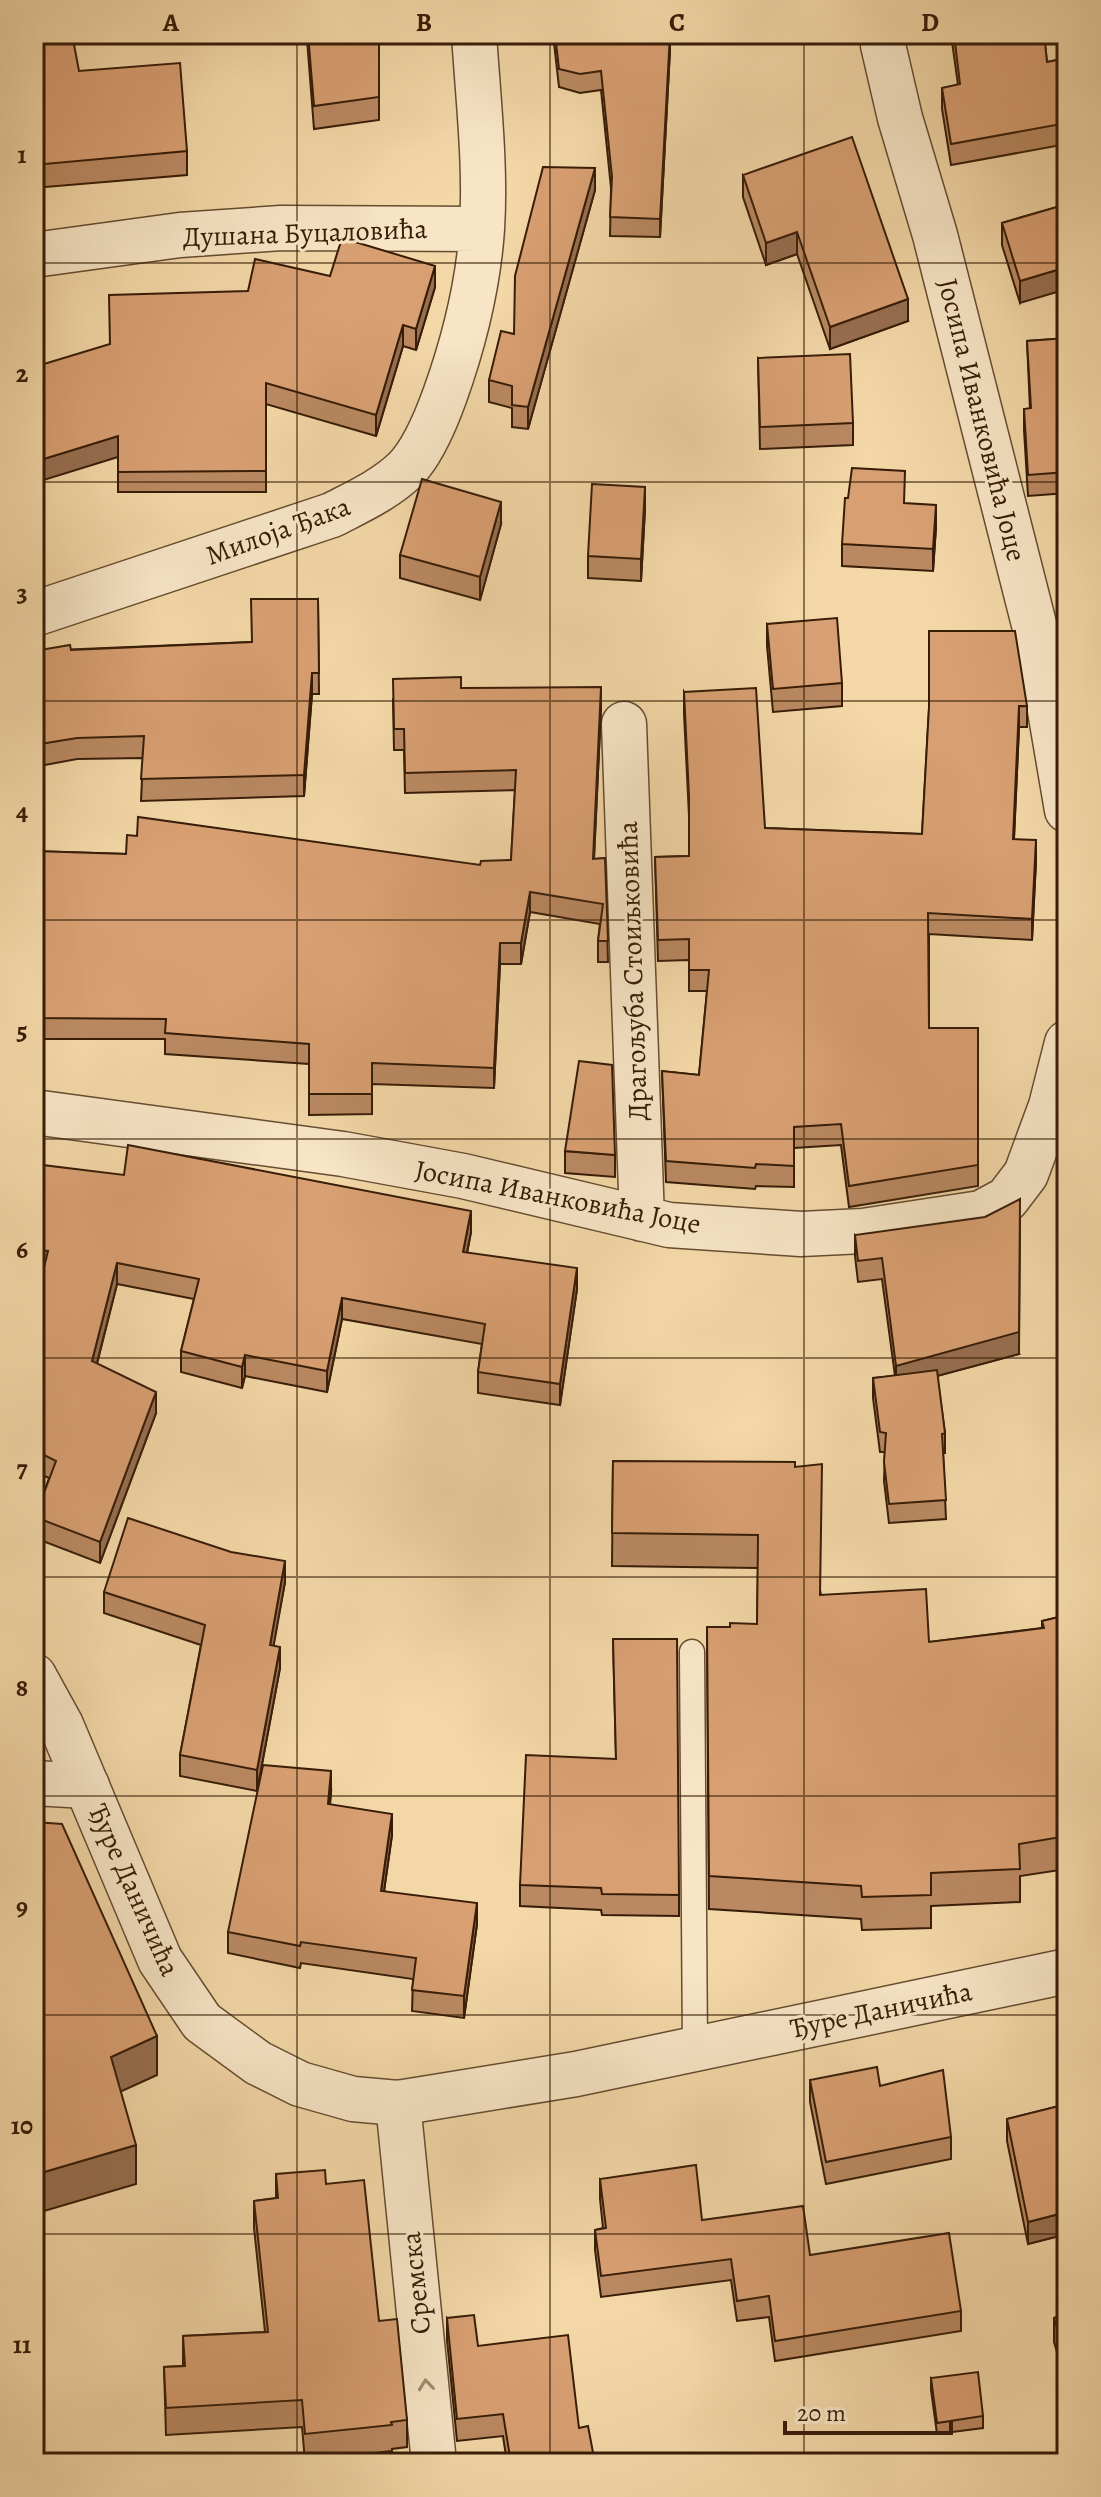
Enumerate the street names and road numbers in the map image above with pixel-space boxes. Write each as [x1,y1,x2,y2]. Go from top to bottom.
street label: Душана Буцаловића [182,210,428,256]
street label: Јосипа Иванковића Јоце [928,275,1036,565]
street label: Милоја Ђака [201,487,356,575]
street label: Драгољуба Стоиљковића [609,821,657,1121]
street label: Јосипа Иванковића Јоце [412,1151,704,1243]
street label: Ђуре Даничића [79,1798,189,1982]
street label: Ђуре Даничића [787,1972,975,2048]
street label: Сремска [392,2230,440,2336]

